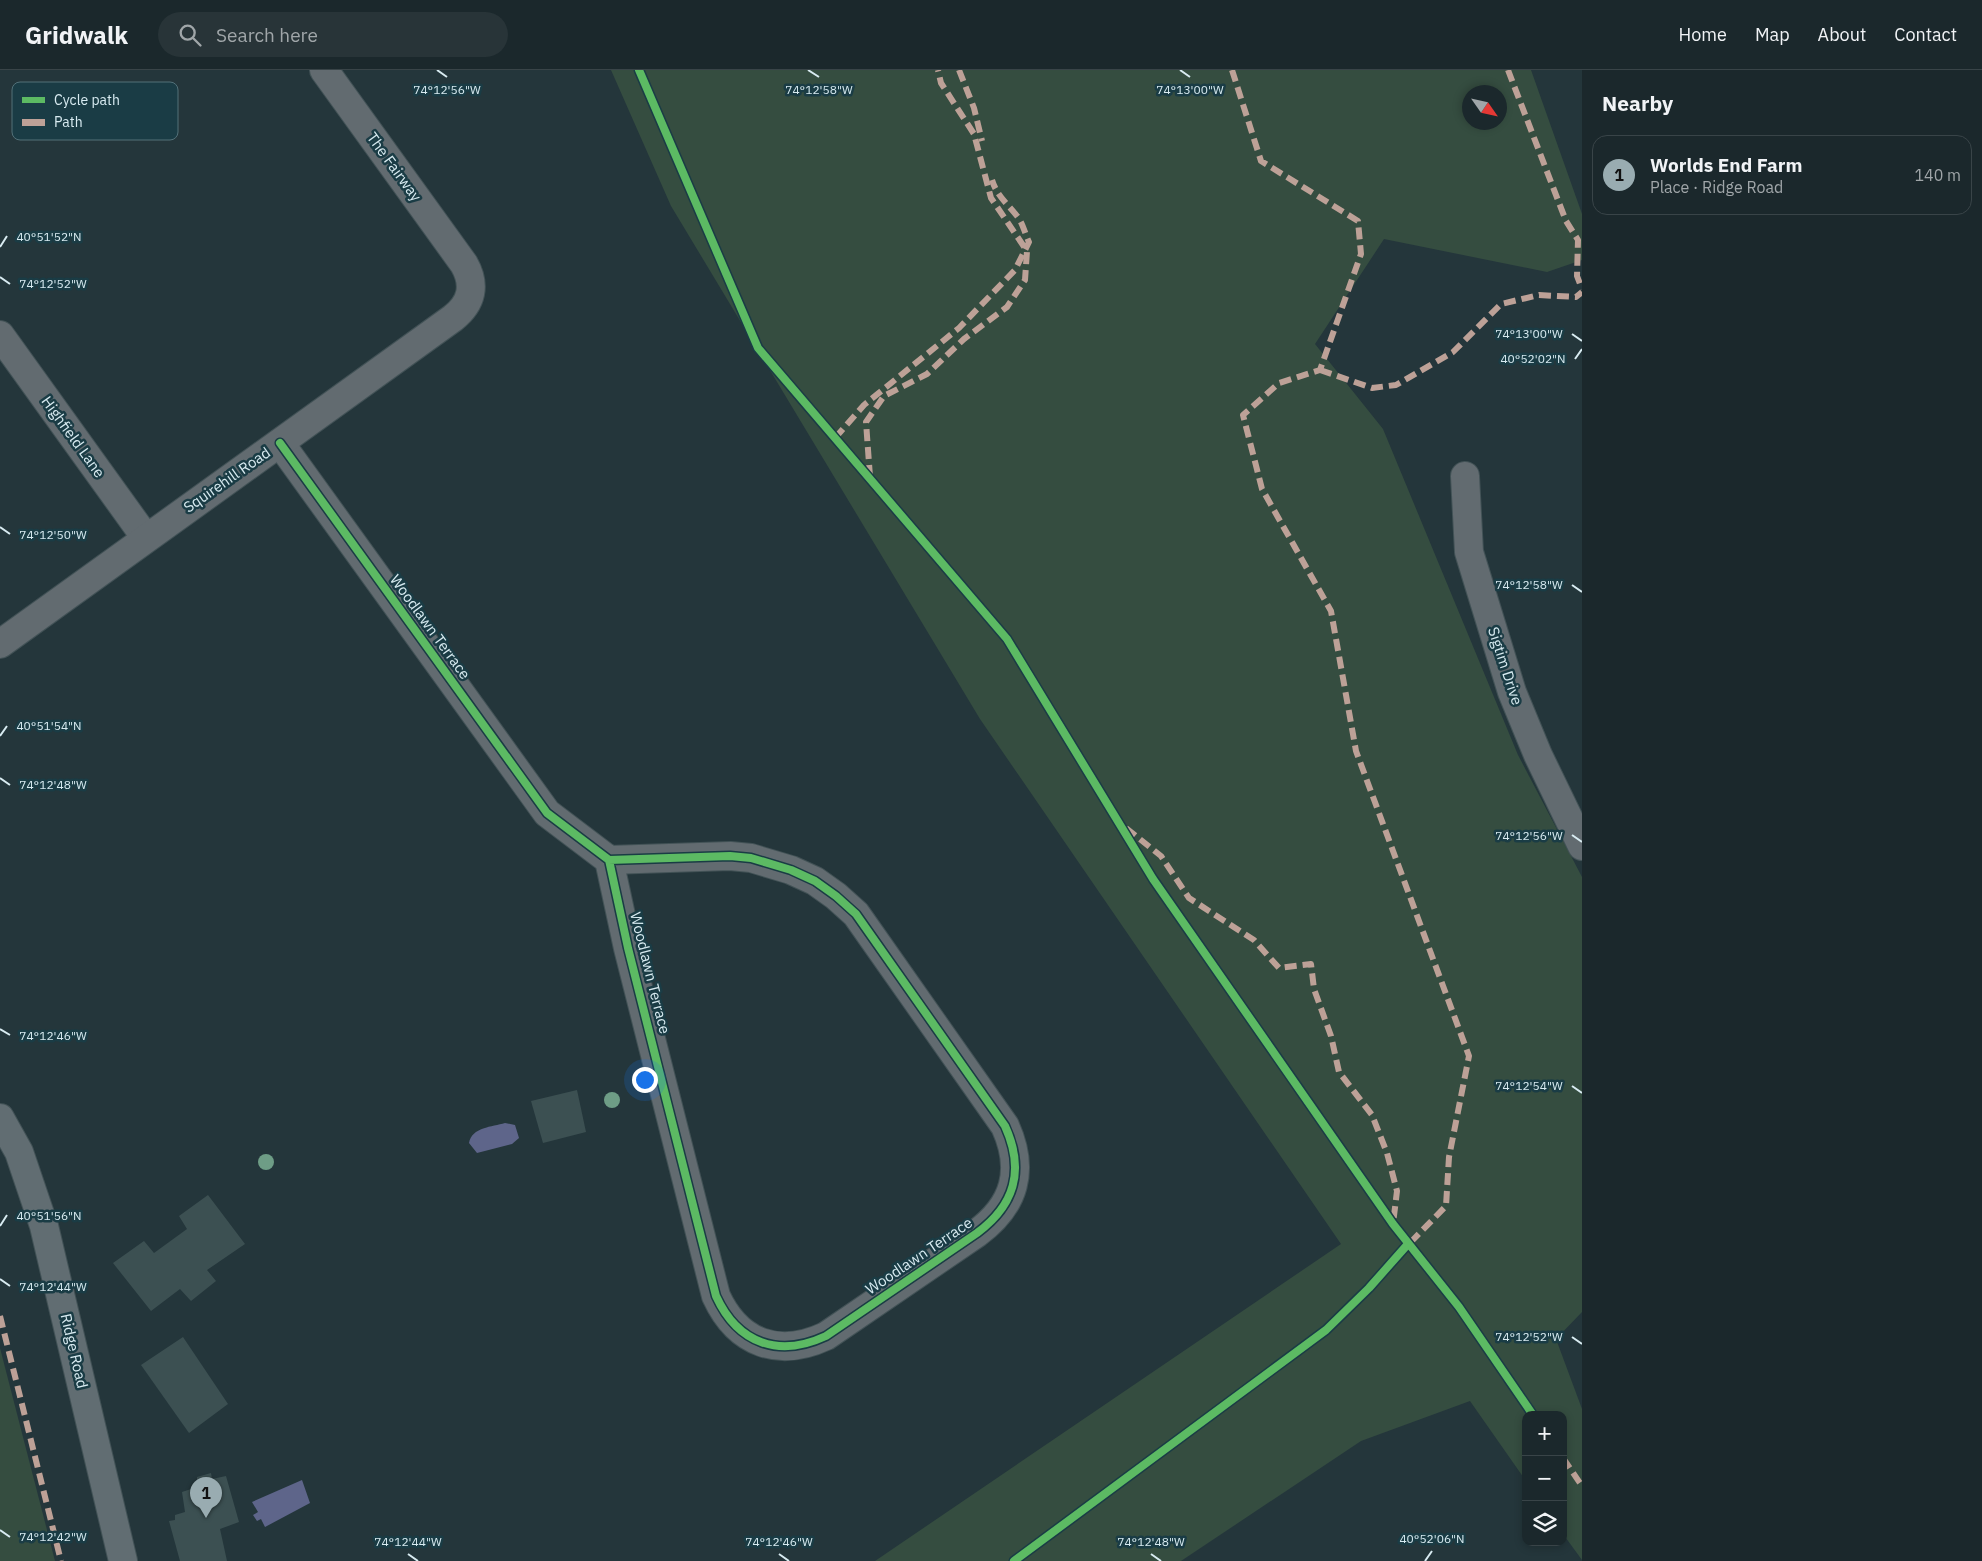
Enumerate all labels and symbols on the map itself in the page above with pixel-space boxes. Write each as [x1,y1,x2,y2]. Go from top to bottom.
legend [12,82,178,140]
text: 74°12'56"W [413,82,481,97]
text: 74°12'58"W [785,82,853,97]
text: 74°13'00"W [1156,82,1224,97]
north arrow [1462,85,1507,130]
text: Cycle path [54,91,120,109]
text: Path [54,113,83,131]
street label: The Fairway [363,128,426,205]
text: 40°51'52"N [16,229,82,244]
text: 74°12'52"W [19,276,87,291]
text: 74°13'00"W [1495,326,1563,341]
text: 40°52'02"N [1500,351,1566,366]
street label: Highfield Lane [37,392,109,481]
street label: Squirehill Road [180,443,274,517]
text: 74°12'50"W [19,527,87,542]
street label: Woodlawn Terrace [386,571,475,683]
text: 74°12'58"W [1495,577,1563,592]
street label: Sigtim Drive [1484,624,1527,707]
text: 40°51'54"N [16,718,82,733]
text: 74°12'48"W [19,777,87,792]
text: 74°12'56"W [1495,828,1563,843]
street label: Woodlawn Terrace [626,910,675,1036]
text: 74°12'46"W [19,1028,87,1043]
your location [632,1067,658,1093]
text: 74°12'54"W [1495,1078,1563,1093]
text: 40°51'56"N [16,1208,82,1223]
street label: Woodlawn Terrace [862,1213,976,1298]
text: 74°12'44"W [19,1279,87,1294]
street label: Ridge Road [57,1312,92,1390]
text: 74°12'52"W [1495,1329,1563,1344]
pin: 1 [190,1477,222,1518]
text: 74°12'42"W [19,1529,87,1544]
text: 40°52'06"N [1399,1531,1465,1546]
text: 74°12'44"W [374,1534,442,1549]
text: 74°12'46"W [745,1534,813,1549]
text: 74°12'48"W [1117,1534,1185,1549]

